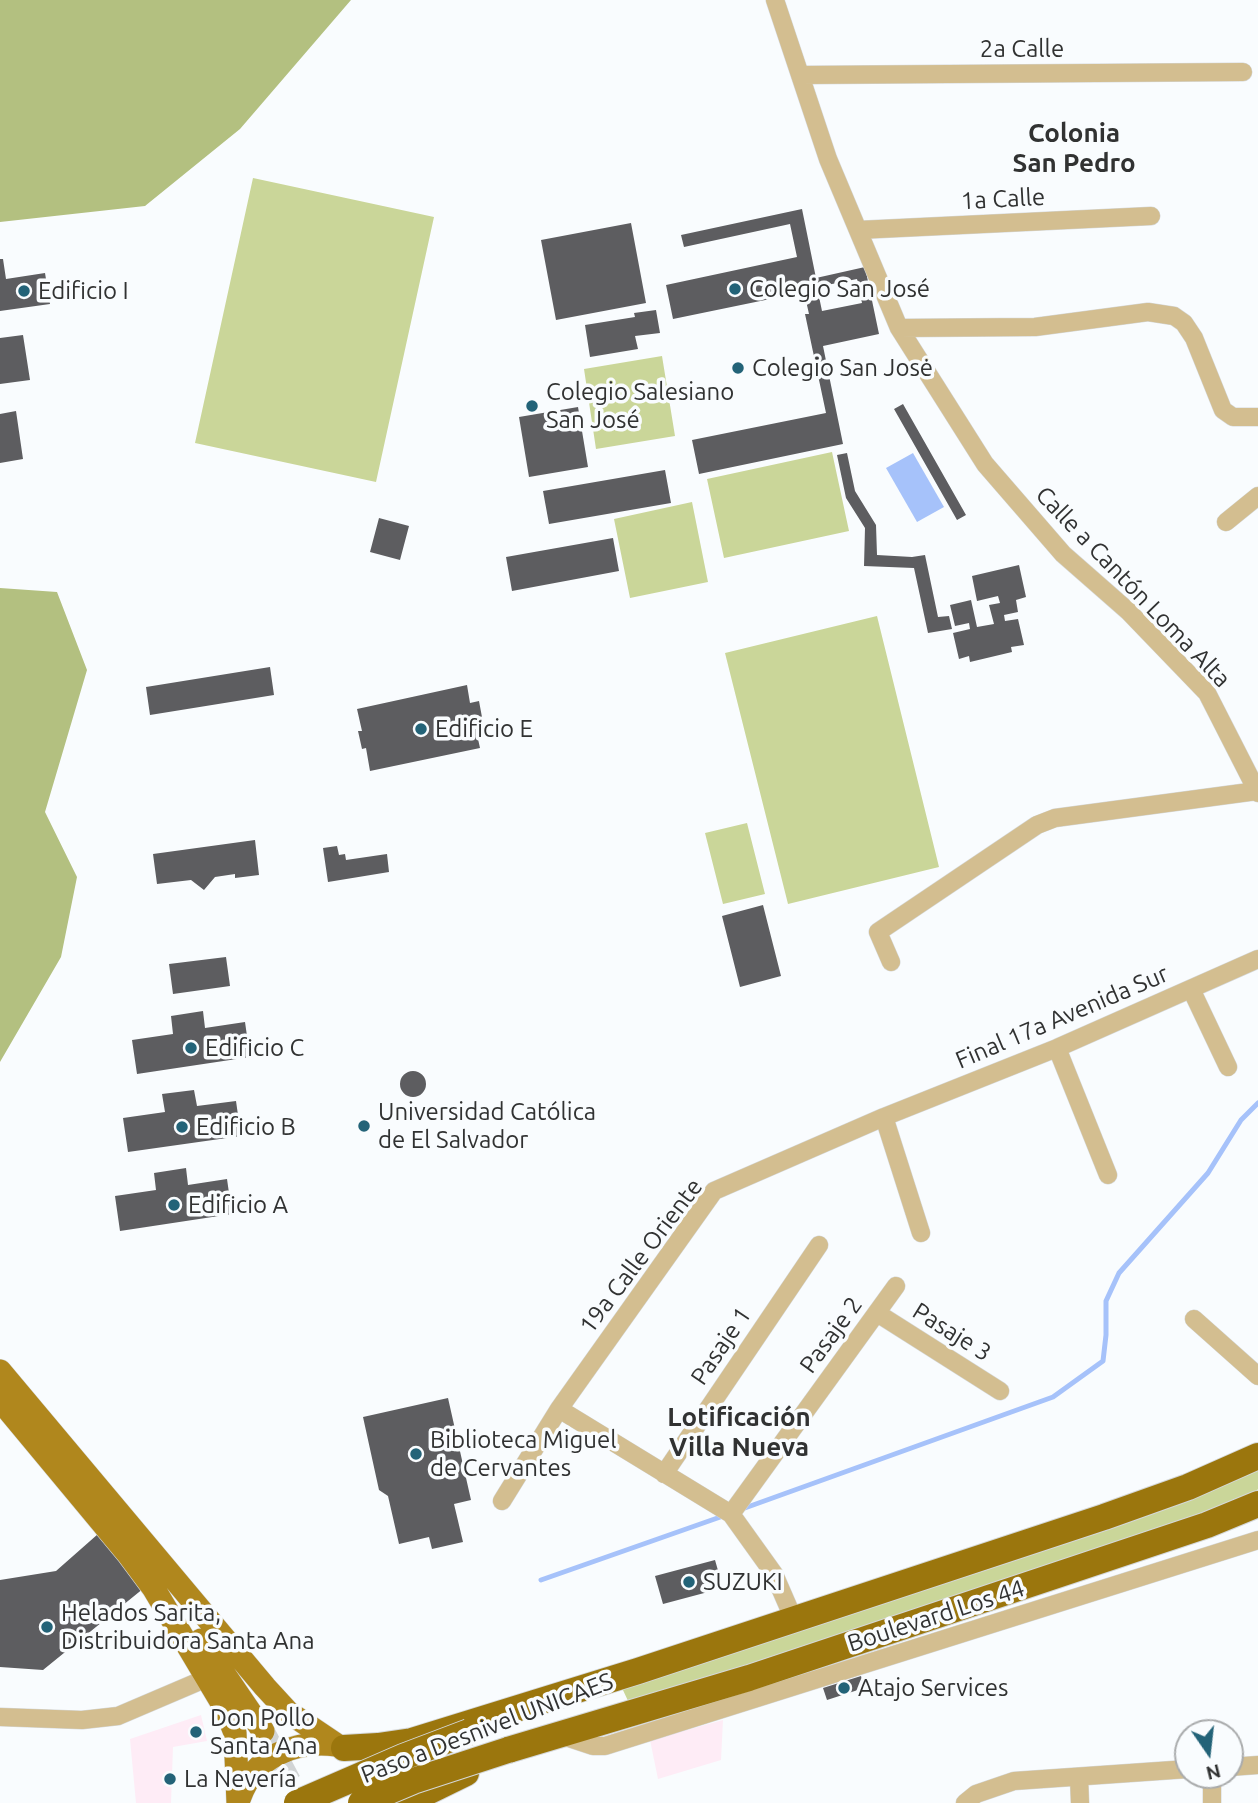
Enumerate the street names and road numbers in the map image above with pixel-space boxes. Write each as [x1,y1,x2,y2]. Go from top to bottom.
street label: 2a Calle [980,35,1064,63]
street label: 1a Calle [960,182,1046,216]
street label: Calle a Cantón Loma Alta [1030,481,1236,693]
street label: Final 17a Avenida Sur [951,959,1173,1075]
street label: 19a Calle Oriente [573,1173,709,1339]
street label: Pasaje 2 [794,1291,868,1379]
street label: Pasaje 3 [907,1297,997,1367]
street label: Pasaje 1 [685,1302,757,1390]
street label: Boulevard Los 44 [844,1574,1028,1658]
street label: Paso a Desnivel UNICAES [357,1667,617,1789]

